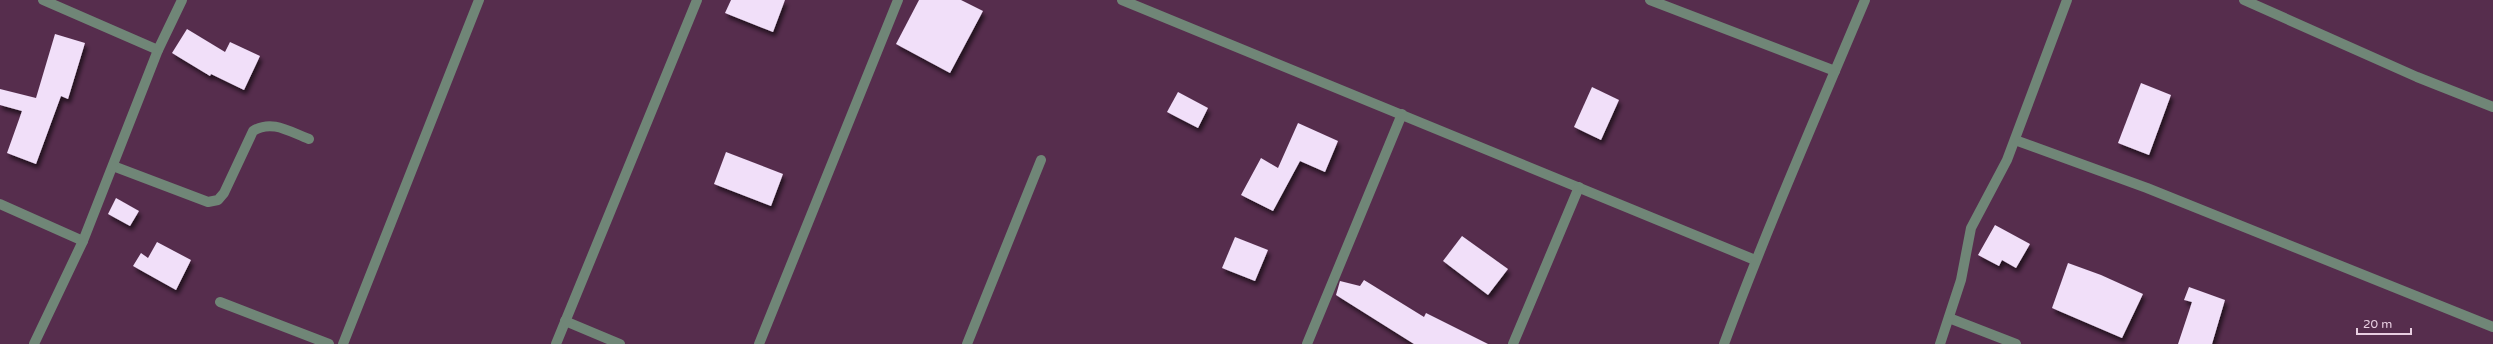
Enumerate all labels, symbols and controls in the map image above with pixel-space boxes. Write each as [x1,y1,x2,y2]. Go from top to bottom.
scale bar [2357,310,2411,336]
text: 20 m [2363,317,2392,331]

